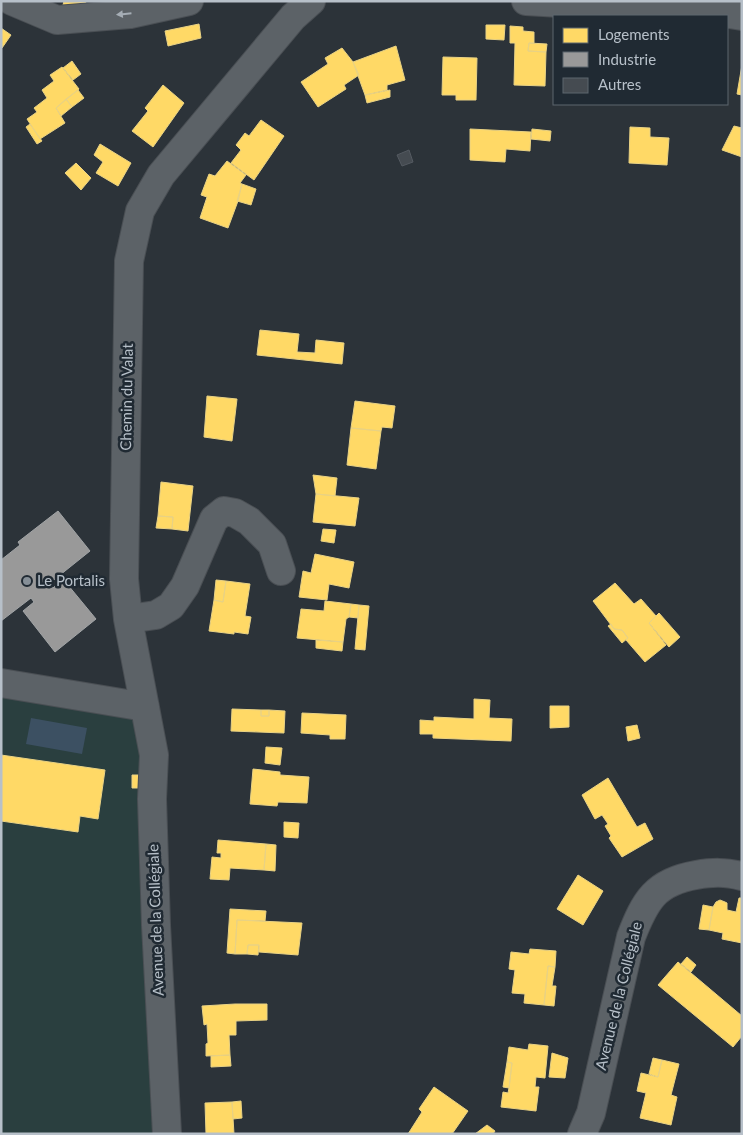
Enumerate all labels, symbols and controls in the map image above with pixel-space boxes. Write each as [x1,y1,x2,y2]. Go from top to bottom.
one-way arrow [116,11,132,19]
legend [553,15,728,105]
text: Logements [598,25,670,43]
text: Industrie [598,50,656,68]
text: Autres [598,75,641,93]
street label: Chemin du Valat [116,343,136,451]
place label: Le Portalis [37,571,105,589]
marker: Le Portalis [21,575,33,587]
street label: Avenue de la Collégiale [143,844,167,996]
street label: Avenue de la Collégiale [591,920,645,1072]

